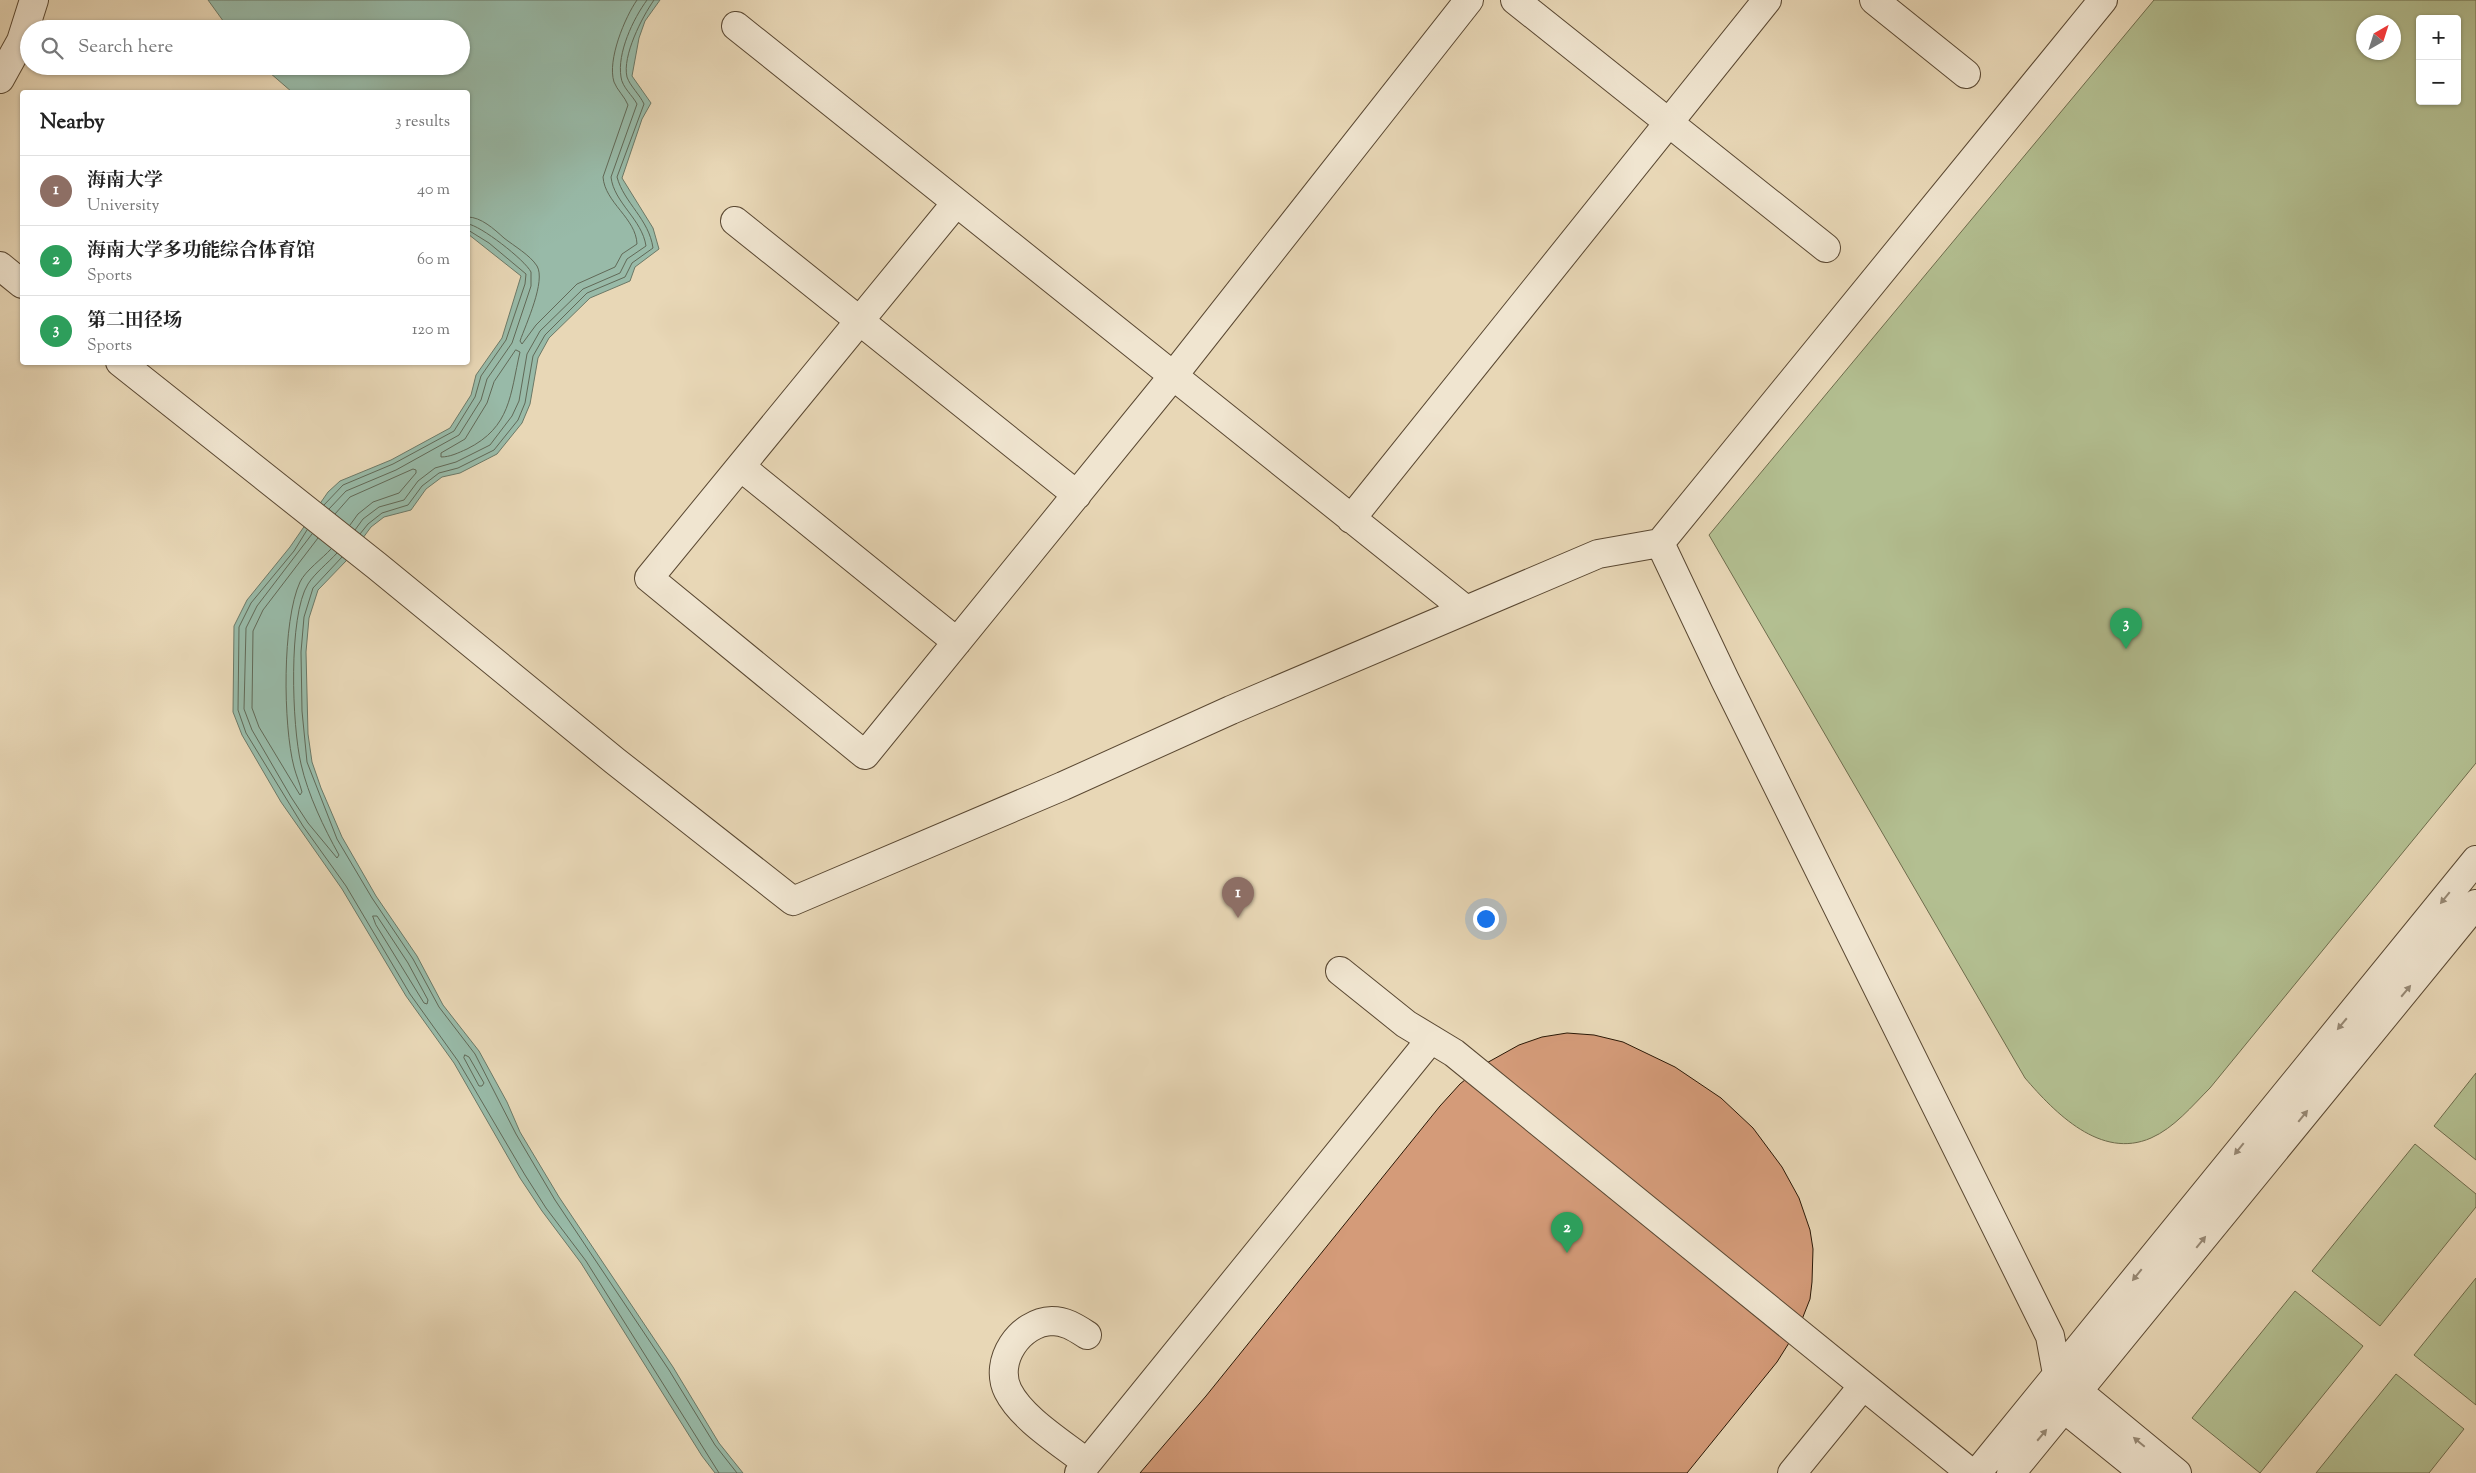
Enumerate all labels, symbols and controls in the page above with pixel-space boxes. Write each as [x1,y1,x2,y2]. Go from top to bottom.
north arrow [2356,15,2401,60]
map controls [2416,15,2461,105]
button: + [2416,15,2461,60]
search box [20,20,470,75]
icon: search [38,34,66,62]
text: Search here [78,34,173,61]
button: − [2416,60,2461,105]
text: Nearby [40,108,105,138]
text: 3 results [395,111,450,134]
text: 海南大学 [87,168,163,195]
text: 1 [53,179,59,202]
text: 40 m [417,179,450,202]
text: University [87,195,160,218]
text: 海南大学多功能综合体育馆 [87,238,315,265]
text: 2 [52,249,60,272]
text: 60 m [417,249,450,272]
text: Sports [87,265,132,288]
text: 第二田径场 [87,308,182,335]
text: 3 [53,319,59,342]
text: 120 m [412,319,450,342]
text: Sports [87,335,132,358]
pin: 3 [2110,608,2142,649]
pin: 1 [1222,877,1254,918]
one-way arrow [2440,891,2451,904]
your location [1473,906,1499,932]
one-way arrow [2401,984,2412,997]
one-way arrow [2336,1017,2348,1029]
one-way arrow [2298,1110,2309,1123]
one-way arrow [2233,1142,2244,1155]
pin: 2 [1551,1212,1583,1253]
one-way arrow [2195,1236,2206,1249]
one-way arrow [2131,1269,2142,1282]
one-way arrow [2036,1429,2047,1442]
one-way arrow [2133,1437,2146,1448]

